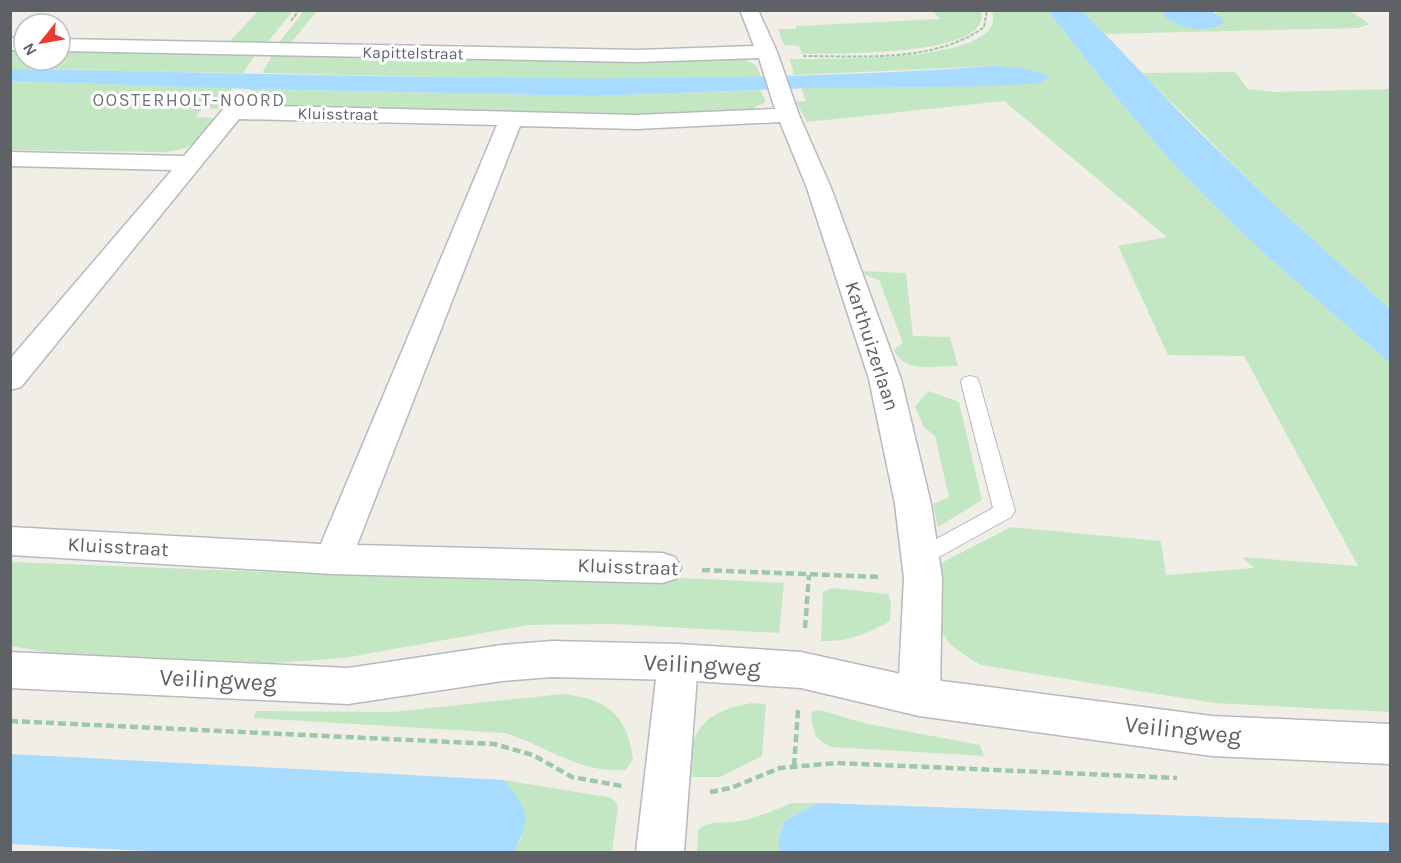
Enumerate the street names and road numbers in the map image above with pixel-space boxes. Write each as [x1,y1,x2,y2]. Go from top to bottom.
street label: Kapittelstraat [362,43,464,63]
street label: Kluisstraat [297,104,379,124]
street label: Karthuizerlaan [840,278,904,414]
street label: Kluisstraat [67,533,170,561]
street label: Kluisstraat [577,554,679,580]
street label: Veilingweg [643,648,762,682]
street label: Veilingweg [159,663,278,697]
street label: Veilingweg [1123,710,1243,750]

